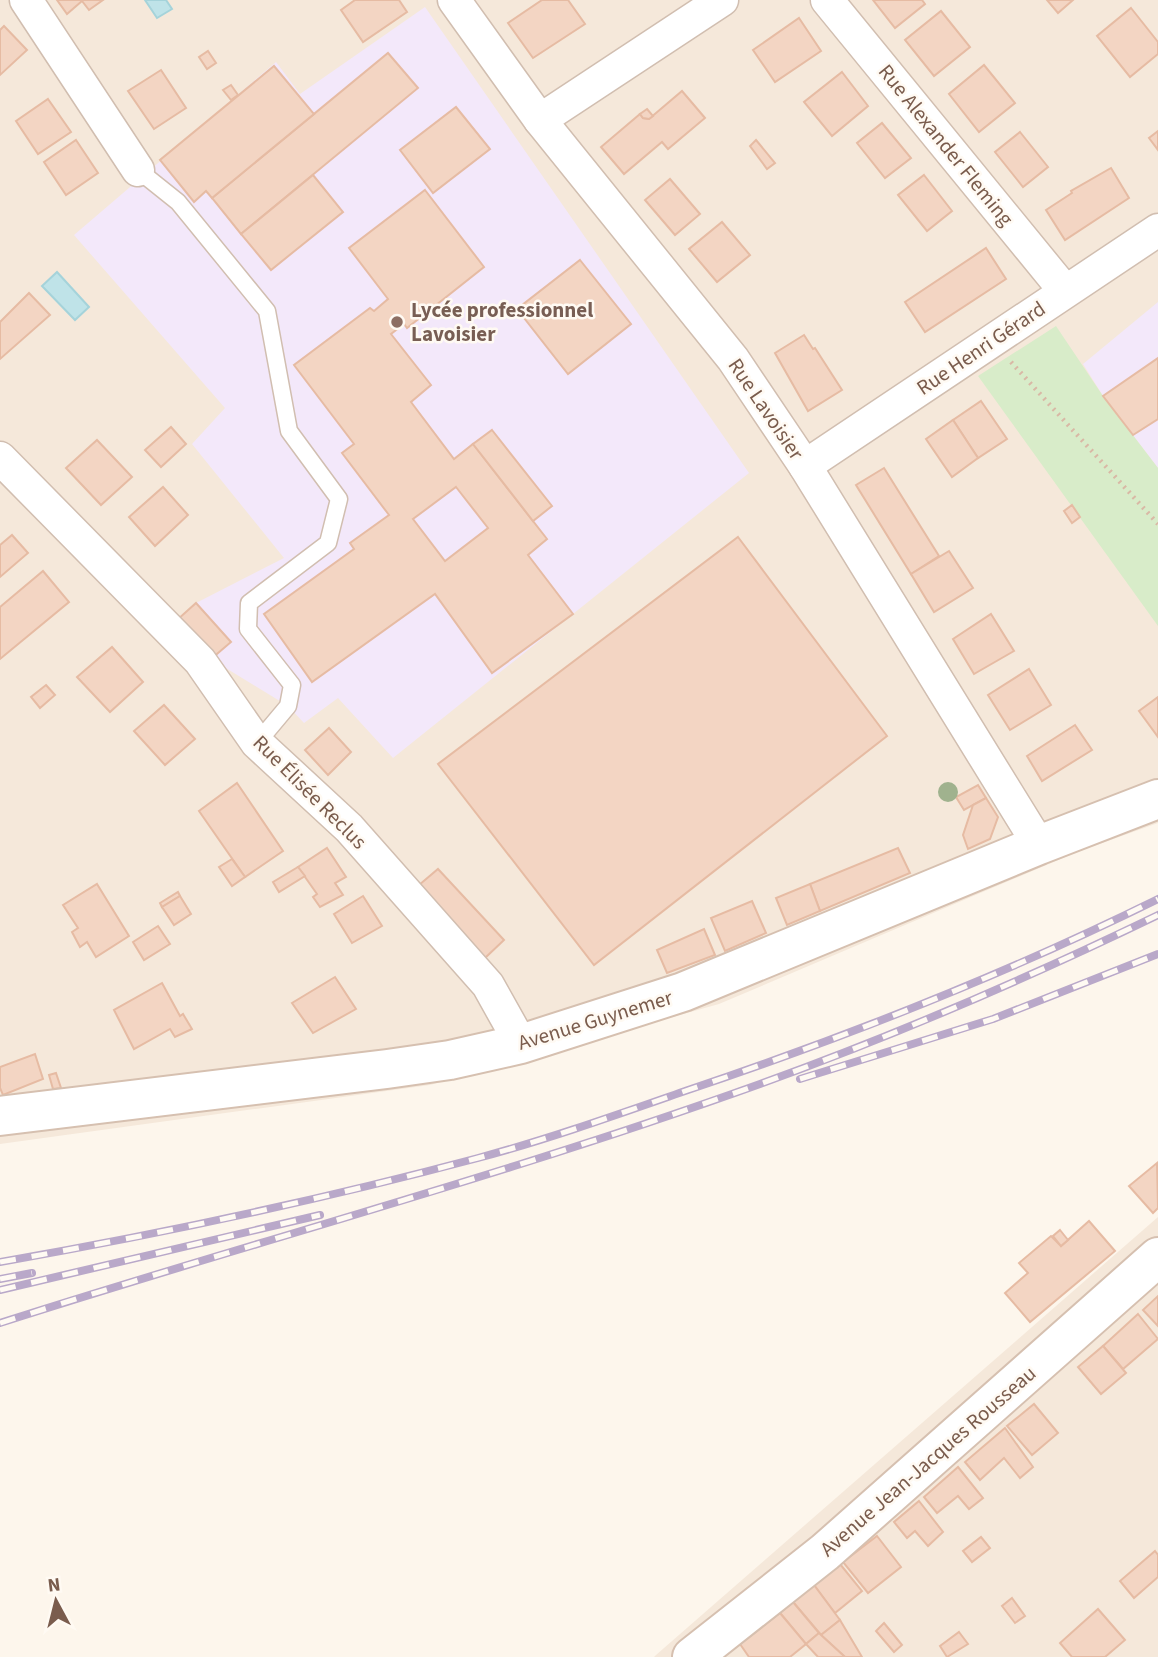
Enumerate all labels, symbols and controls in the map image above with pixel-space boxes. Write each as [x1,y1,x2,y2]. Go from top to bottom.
street label: Rue Alexander Fleming [871,58,1021,233]
street label: Rue Henri Gérard [911,294,1051,402]
place label: Lycée professionnel Lavoisier [411,295,593,349]
marker: Lycée professionnel Lavoisier [389,314,405,330]
street label: Rue Lavoisier [721,352,811,466]
street label: Rue Élisée Reclus [246,728,374,856]
street label: Avenue Guynemer [514,982,677,1058]
street label: Avenue Jean-Jacques Rousseau [813,1359,1043,1563]
north arrow [21,1566,91,1636]
text: N [46,1571,62,1600]

